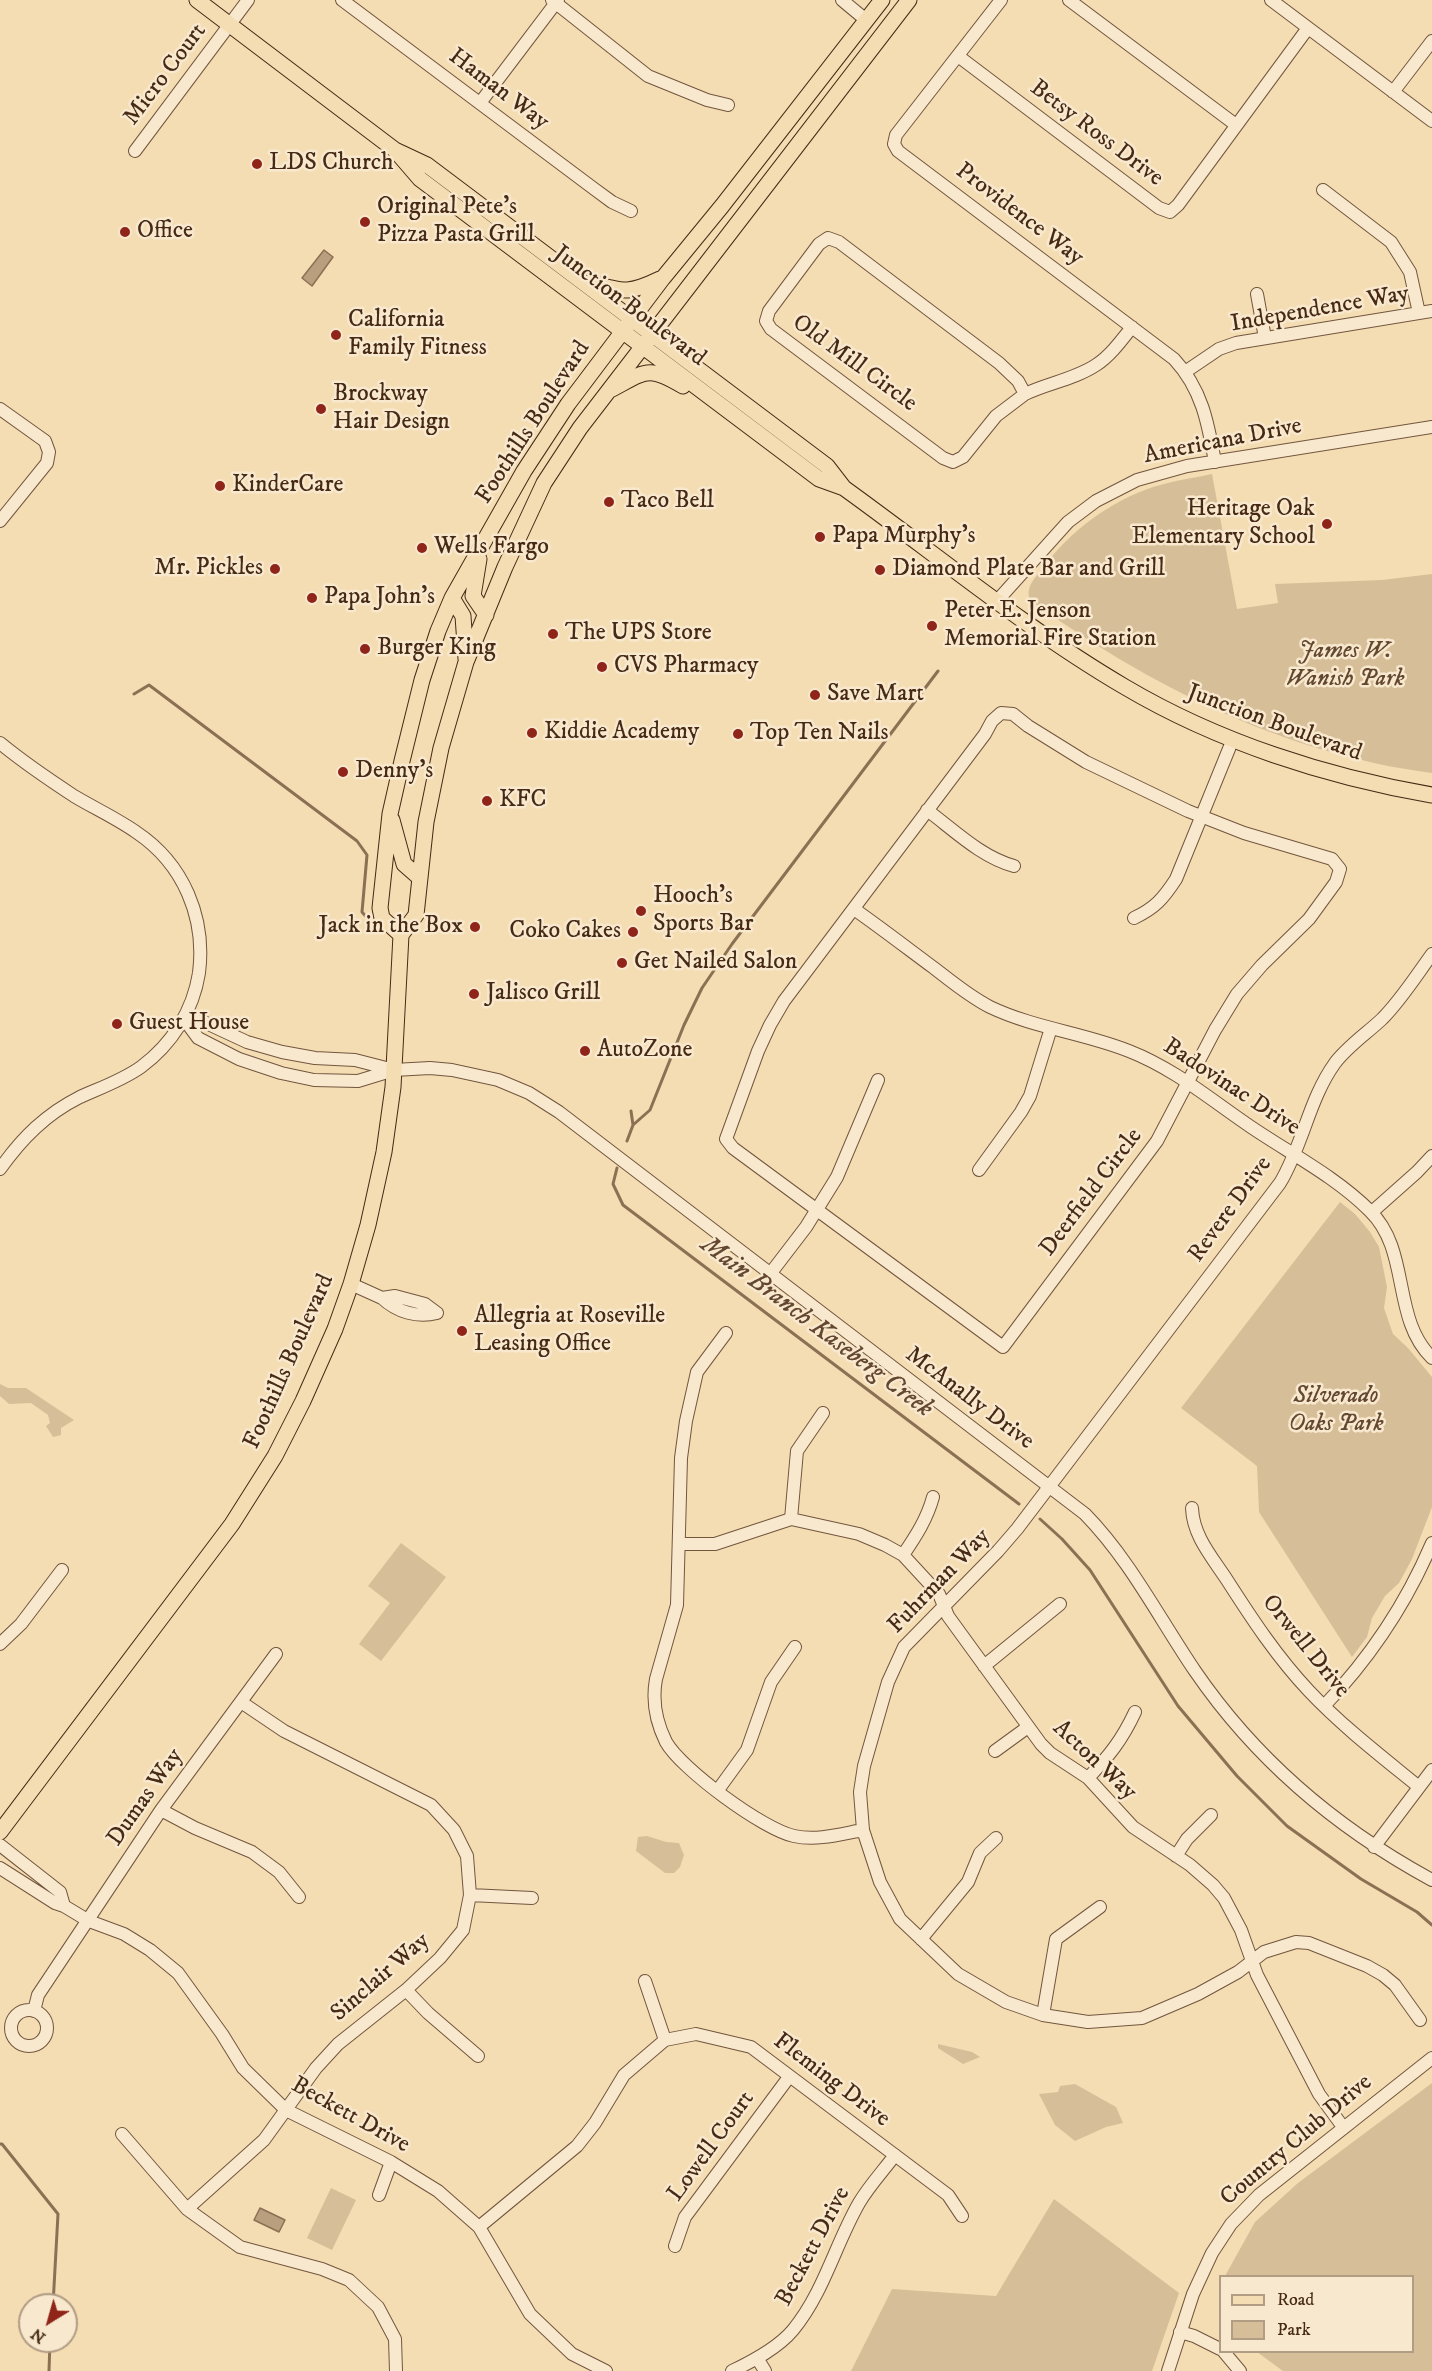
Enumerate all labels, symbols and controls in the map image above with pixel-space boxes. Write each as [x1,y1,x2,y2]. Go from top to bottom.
street label: Micro Court [118,18,214,132]
street label: Haman Way [442,43,554,137]
street label: Betsy Ross Drive [1024,75,1168,193]
place label: LDS Church [269,150,394,178]
marker: LDS Church [250,157,264,171]
street label: Providence Way [949,157,1089,273]
place label: Original Pete's Pizza Pasta Grill [377,194,535,250]
marker: Original Pete's Pizza Pasta Grill [358,215,372,229]
place label: Office [137,218,193,246]
marker: Office [118,225,132,239]
street label: Junction Boulevard [547,240,711,374]
street label: Independence Way [1229,280,1411,340]
place label: California Family Fitness [348,307,487,363]
street label: Old Mill Circle [786,309,922,419]
marker: California Family Fitness [329,328,343,342]
street label: Foothills Boulevard [471,336,597,510]
place label: Brockway Hair Design [333,381,450,437]
marker: Brockway Hair Design [314,402,328,416]
street label: Americana Drive [1142,413,1304,471]
place label: KinderCare [232,472,343,500]
marker: KinderCare [213,479,227,493]
place label: Taco Bell [621,488,714,516]
marker: Taco Bell [602,495,616,509]
place label: Heritage Oak Elementary School [1131,496,1315,552]
marker: Heritage Oak Elementary School [1320,517,1334,531]
place label: Papa Murphy's [832,523,975,551]
marker: Papa Murphy's [813,530,827,544]
place label: Wells Fargo [434,534,549,562]
marker: Wells Fargo [415,541,429,555]
place label: Mr. Pickles [154,555,263,583]
place label: Diamond Plate Bar and Grill [892,556,1165,584]
marker: Mr. Pickles [268,562,282,576]
marker: Diamond Plate Bar and Grill [873,563,887,577]
place label: Papa John's [324,584,435,612]
marker: Papa John's [305,591,319,605]
place label: Peter E. Jenson Memorial Fire Station [944,598,1156,654]
marker: Peter E. Jenson Memorial Fire Station [925,619,939,633]
place label: The UPS Store [565,620,712,648]
marker: The UPS Store [546,627,560,641]
place label: Burger King [377,635,496,663]
park label: James W. Wanish Park [1285,638,1405,694]
marker: Burger King [358,642,372,656]
place label: CVS Pharmacy [614,653,758,681]
marker: CVS Pharmacy [595,660,609,674]
street label: Junction Boulevard [1183,679,1365,769]
place label: Save Mart [827,681,924,709]
marker: Save Mart [808,688,822,702]
place label: Kiddie Academy [544,719,699,747]
place label: Top Ten Nails [750,720,889,748]
marker: Kiddie Academy [525,726,539,740]
marker: Top Ten Nails [731,727,745,741]
place label: Denny's [355,758,433,786]
marker: Denny's [336,765,350,779]
place label: KFC [499,787,547,815]
marker: KFC [480,794,494,808]
place label: Hooch's Sports Bar [653,883,753,939]
marker: Hooch's Sports Bar [634,904,648,918]
place label: Jack in the Box [319,913,463,941]
place label: Coko Cakes [509,918,621,946]
marker: Jack in the Box [468,920,482,934]
marker: Coko Cakes [626,925,640,939]
place label: Get Nailed Salon [634,949,797,977]
marker: Get Nailed Salon [615,956,629,970]
place label: Jalisco Grill [486,980,600,1008]
marker: Jalisco Grill [467,987,481,1001]
place label: Guest House [129,1010,249,1038]
marker: Guest House [110,1017,124,1031]
street label: Badovinac Drive [1157,1033,1305,1143]
place label: AutoZone [597,1037,693,1065]
marker: AutoZone [578,1044,592,1058]
street label: Deerfield Circle [1035,1123,1149,1263]
street label: Revere Drive [1183,1152,1279,1268]
water label: Main Branch Kaseberg Creek [694,1230,938,1426]
street label: Foothills Boulevard [239,1270,341,1454]
place label: Allegria at Roseville Leasing Office [474,1303,665,1359]
marker: Allegria at Roseville Leasing Office [455,1324,469,1338]
street label: McAnally Drive [899,1341,1039,1457]
park label: Silverado Oaks Park [1288,1383,1384,1439]
street label: Fuhrman Way [883,1523,997,1641]
street label: Orwell Drive [1255,1590,1355,1704]
street label: Acton Way [1046,1715,1142,1807]
street label: Dumas Way [102,1744,190,1852]
street label: Sinclair Way [326,1927,436,2029]
street label: Fleming Drive [767,2028,895,2134]
street label: Country Club Drive [1215,2069,1379,2213]
street label: Beckett Drive [286,2072,414,2160]
street label: Lowell Court [662,2086,762,2208]
street label: Beckett Drive [771,2182,857,2312]
legend [1219,2275,1414,2353]
text: Road [1277,2289,1314,2311]
north arrow [18,2293,78,2353]
text: Park [1277,2319,1311,2341]
text: N [27,2324,50,2348]

